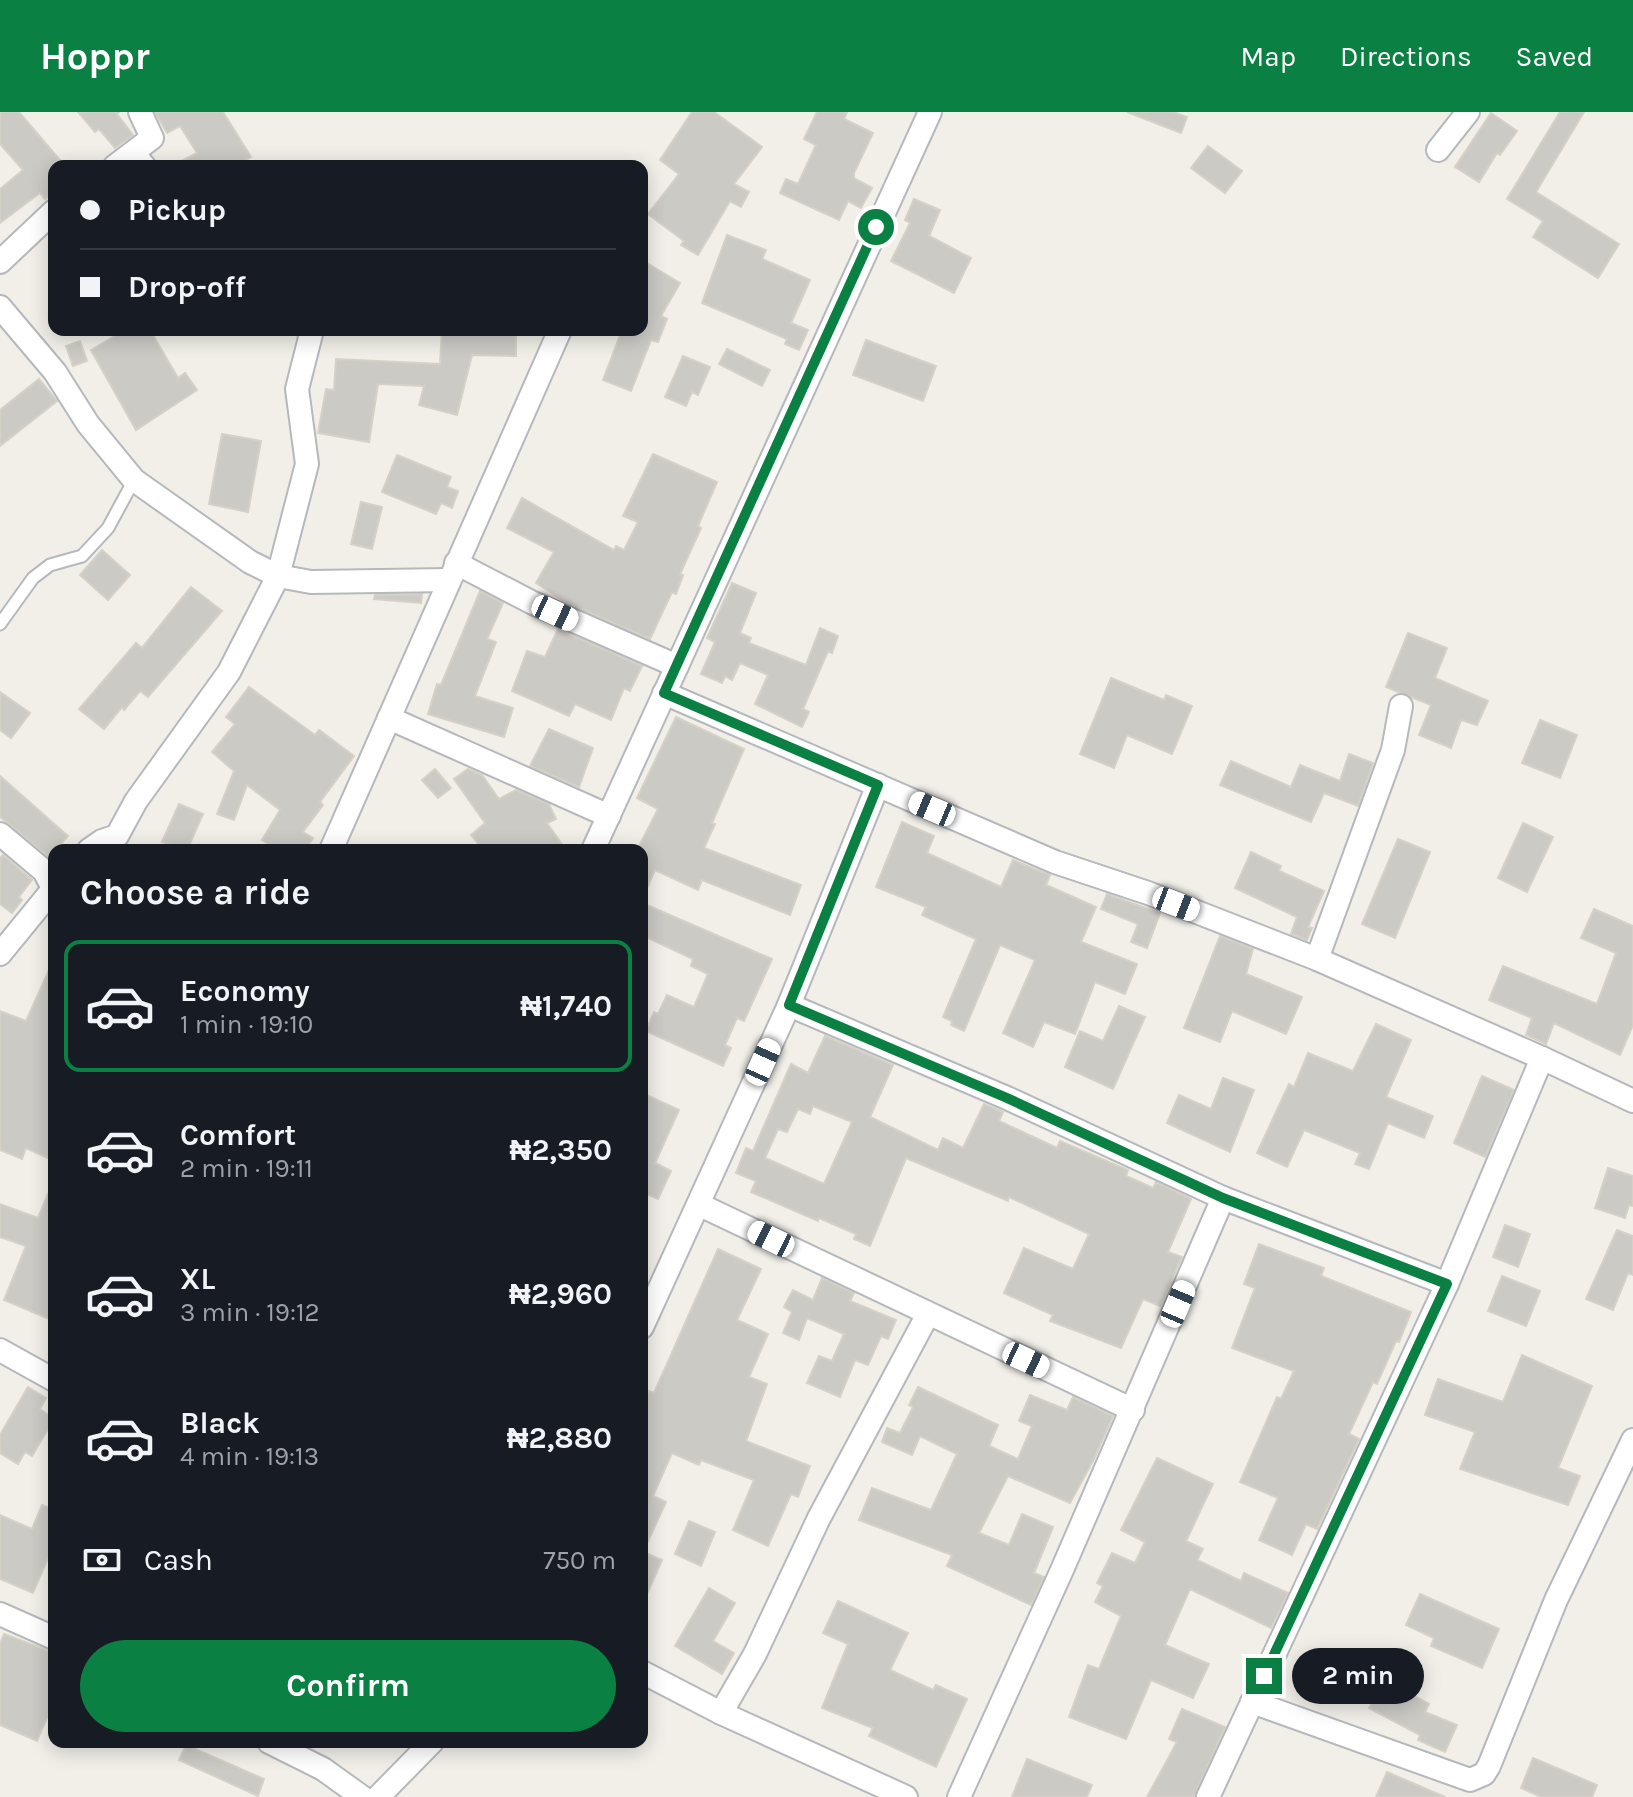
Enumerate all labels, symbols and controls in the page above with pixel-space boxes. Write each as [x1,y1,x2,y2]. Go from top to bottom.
text: Hoppr [40,34,150,79]
text: Map [1241,40,1296,73]
text: Directions [1340,40,1472,73]
text: Saved [1516,40,1593,73]
text: Pickup [128,192,226,228]
route start [858,209,894,245]
text: Drop-off [128,269,246,305]
car [528,592,582,634]
car [905,789,959,829]
text: Choose a ride [80,871,310,913]
car [1149,884,1203,924]
icon: car [84,970,156,1042]
text: Economy [180,973,310,1009]
text: ₦1,740 [520,988,612,1024]
text: 1 min · 19:10 [180,1009,313,1040]
car [742,1035,784,1089]
icon: car [84,1114,156,1186]
text: Comfort [180,1117,296,1153]
text: ₦2,350 [509,1132,612,1168]
text: 2 min · 19:11 [180,1153,313,1184]
car [744,1218,798,1260]
icon: car [84,1258,156,1330]
text: XL [180,1261,215,1297]
text: ₦2,960 [509,1276,612,1312]
car [1158,1277,1198,1331]
text: 3 min · 19:12 [180,1297,320,1328]
car [999,1339,1053,1381]
icon: car [84,1402,156,1474]
text: Black [180,1405,260,1441]
text: ₦2,880 [507,1420,612,1456]
text: 4 min · 19:13 [180,1441,319,1472]
icon: cash [80,1538,124,1582]
text: Cash [144,1542,213,1578]
text: 750 m [543,1545,616,1576]
button: Confirm [80,1640,616,1732]
callout: 2 min [1292,1648,1424,1704]
route end [1246,1658,1282,1694]
text: 2 min [1322,1660,1394,1691]

